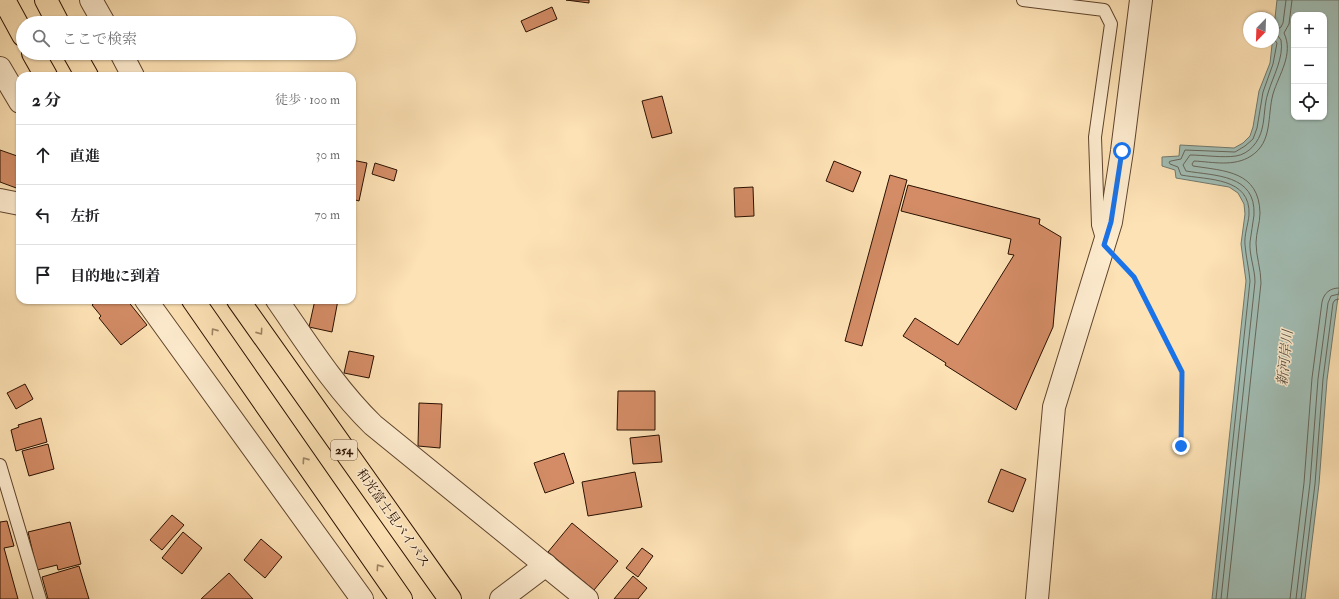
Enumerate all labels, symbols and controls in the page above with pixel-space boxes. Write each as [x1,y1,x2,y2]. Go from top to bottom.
north arrow [1243,12,1279,48]
map controls [1291,12,1327,120]
button: + [1291,12,1327,48]
search box [16,16,356,60]
icon: search [30,27,52,49]
text: ここで検索 [62,30,137,49]
button: − [1291,48,1327,84]
button: locate [1291,84,1327,120]
text: 2 分 [32,90,61,111]
text: 徒歩 · 100 m [275,92,340,108]
route start [1113,142,1131,160]
icon: ahead [32,144,54,166]
text: 直進 [70,147,100,166]
text: 30 m [316,147,340,163]
icon: left [32,204,54,226]
text: 左折 [70,207,100,226]
text: 70 m [315,207,340,223]
icon: arrive [32,264,54,286]
text: 目的地に到着 [70,267,160,286]
one-way arrow [255,327,262,334]
water label: 新河岸川 [1274,327,1297,387]
one-way arrow [212,328,219,335]
route end [1172,437,1190,455]
road number: 254 [331,440,357,460]
one-way arrow [303,458,310,465]
street label: 和光富士見バイパス [353,466,433,570]
one-way arrow [376,564,384,571]

